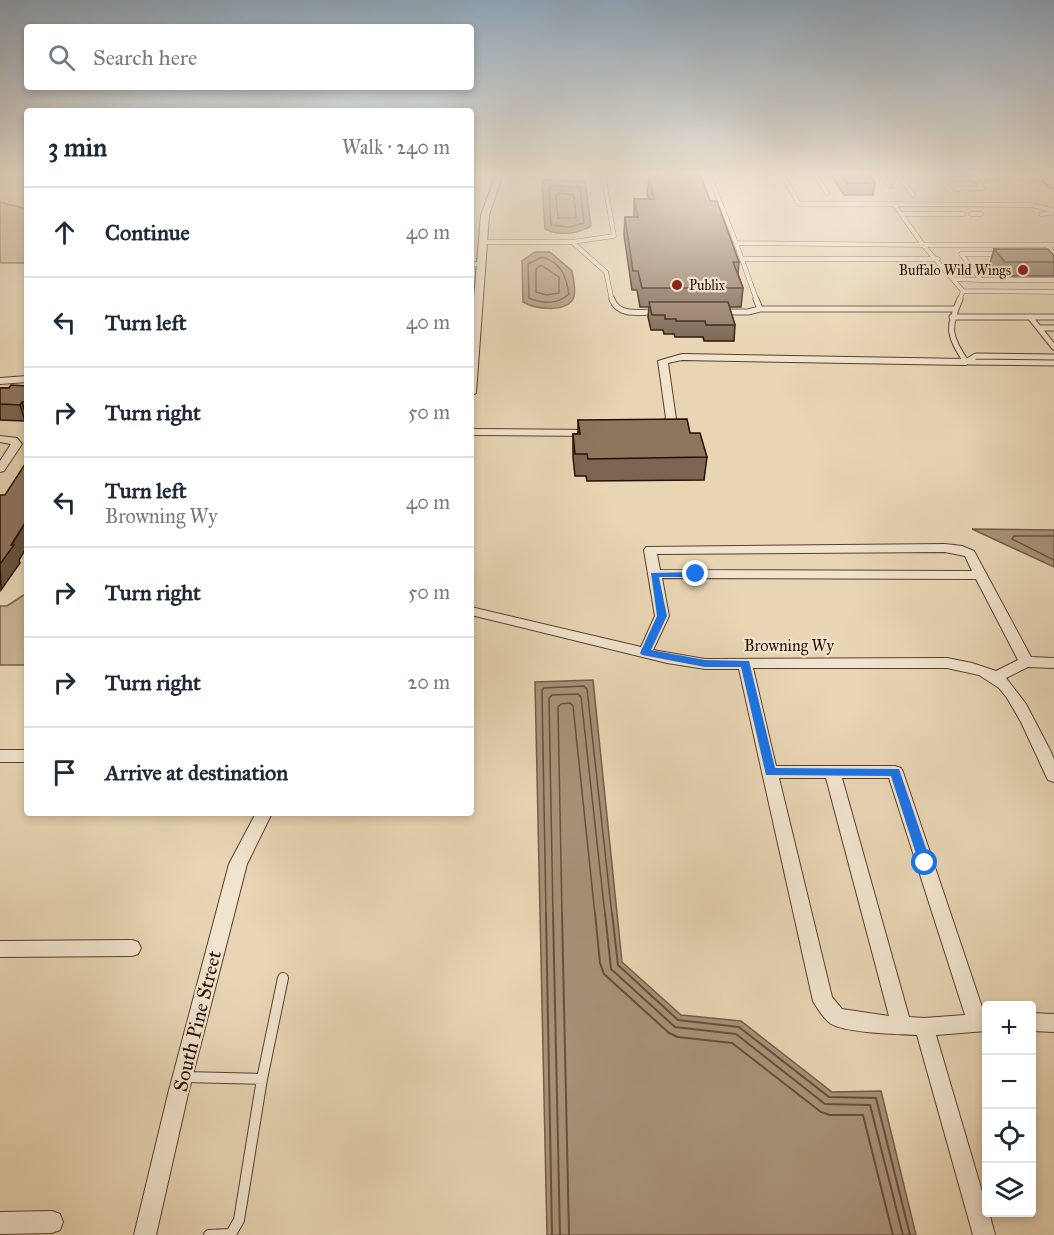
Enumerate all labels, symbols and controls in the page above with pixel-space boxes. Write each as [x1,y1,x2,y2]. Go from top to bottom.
search box [24,24,474,90]
icon: search [45,41,78,74]
text: Search here [93,44,197,71]
text: 3 min [48,131,107,163]
text: Walk · 240 m [342,135,450,159]
icon: ahead [48,216,81,249]
text: Continue [105,219,190,246]
text: 40 m [406,220,450,244]
place label: Buffalo Wild Wings [899,262,1011,279]
marker: Buffalo Wild Wings [1016,263,1030,277]
place label: Publix [689,277,726,294]
marker: Publix [670,278,684,292]
icon: left [48,306,81,339]
text: Turn left [105,309,187,336]
text: 40 m [406,310,450,334]
icon: right [48,396,81,429]
text: Turn right [105,399,201,426]
text: 50 m [408,400,450,424]
text: Turn left [105,477,187,504]
icon: left [48,486,81,519]
text: 40 m [406,490,450,514]
text: Browning Wy [105,504,218,528]
route end [682,560,708,586]
icon: right [48,576,81,609]
text: Turn right [105,579,201,606]
text: 50 m [408,580,450,604]
street label: Browning Wy [744,636,835,656]
icon: right [48,666,81,699]
text: Turn right [105,669,201,696]
text: 20 m [407,670,450,694]
icon: arrive [48,756,81,789]
text: Arrive at destination [105,759,288,786]
route start [911,849,937,875]
street label: South Pine Street [168,948,226,1094]
map controls [982,1001,1036,1217]
button: + [982,1001,1036,1055]
button: − [982,1055,1036,1109]
button: locate [982,1109,1036,1163]
button: layers [982,1163,1036,1217]

